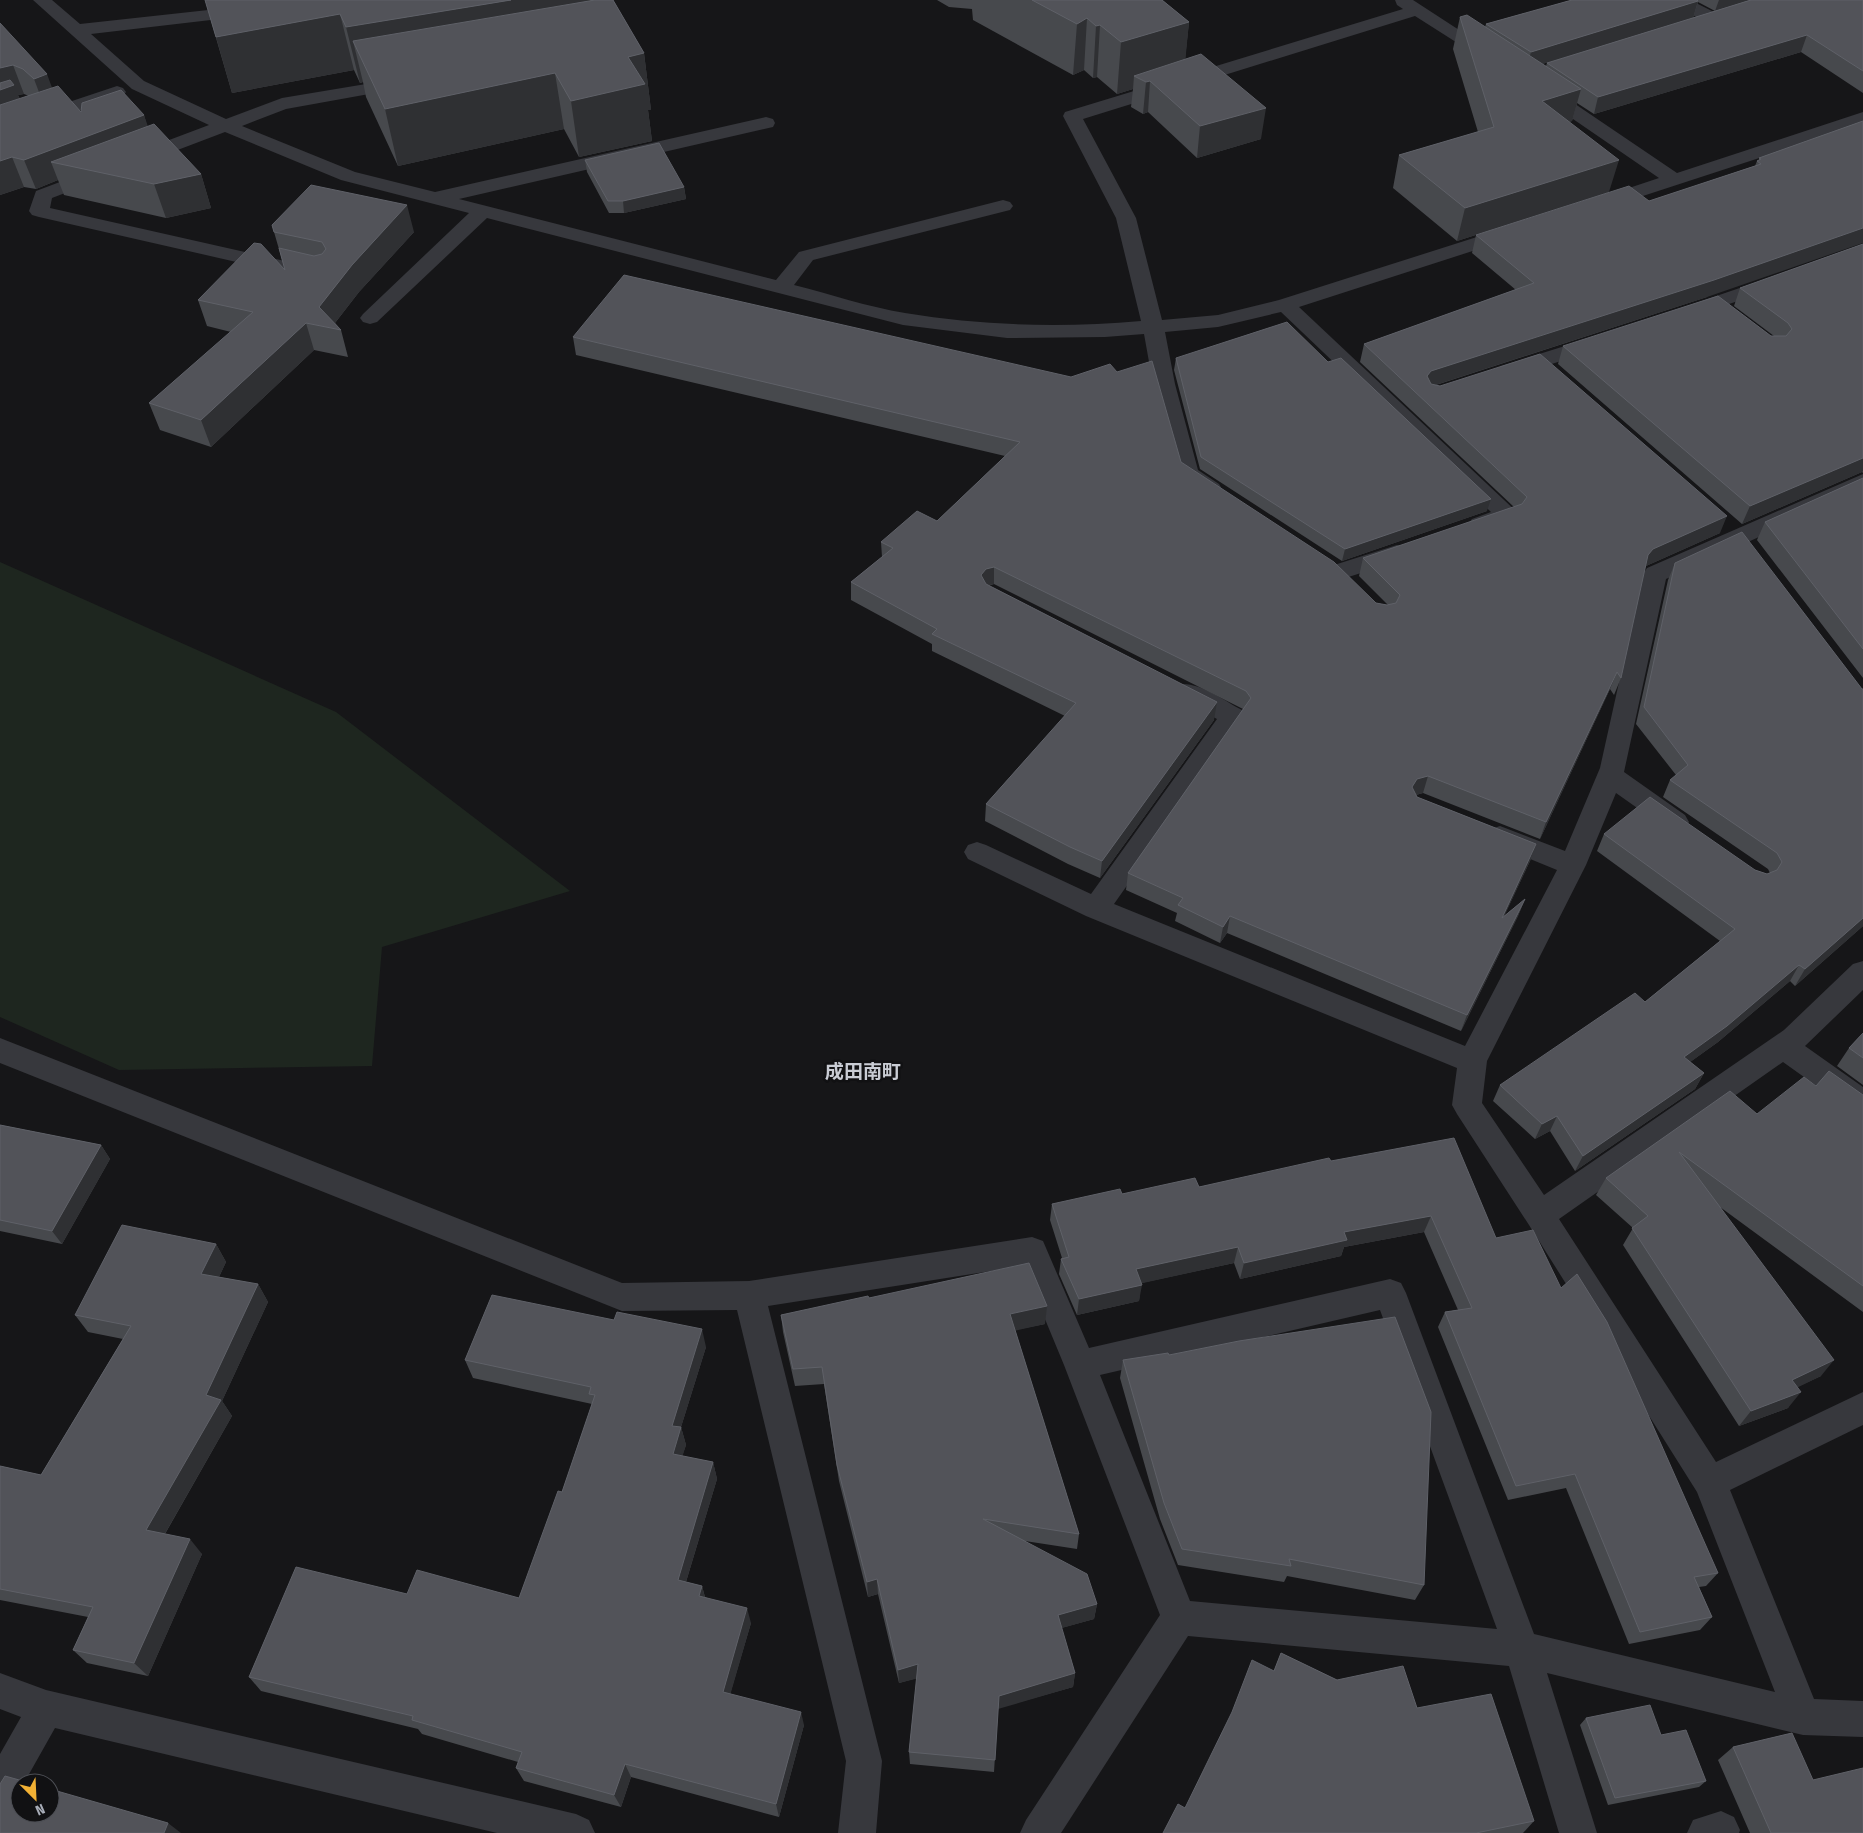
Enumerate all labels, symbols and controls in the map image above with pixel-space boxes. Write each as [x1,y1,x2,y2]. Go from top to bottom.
district label: 成田南町 [825,1060,901,1083]
north arrow [10,1773,60,1823]
text: N [33,1800,47,1819]

